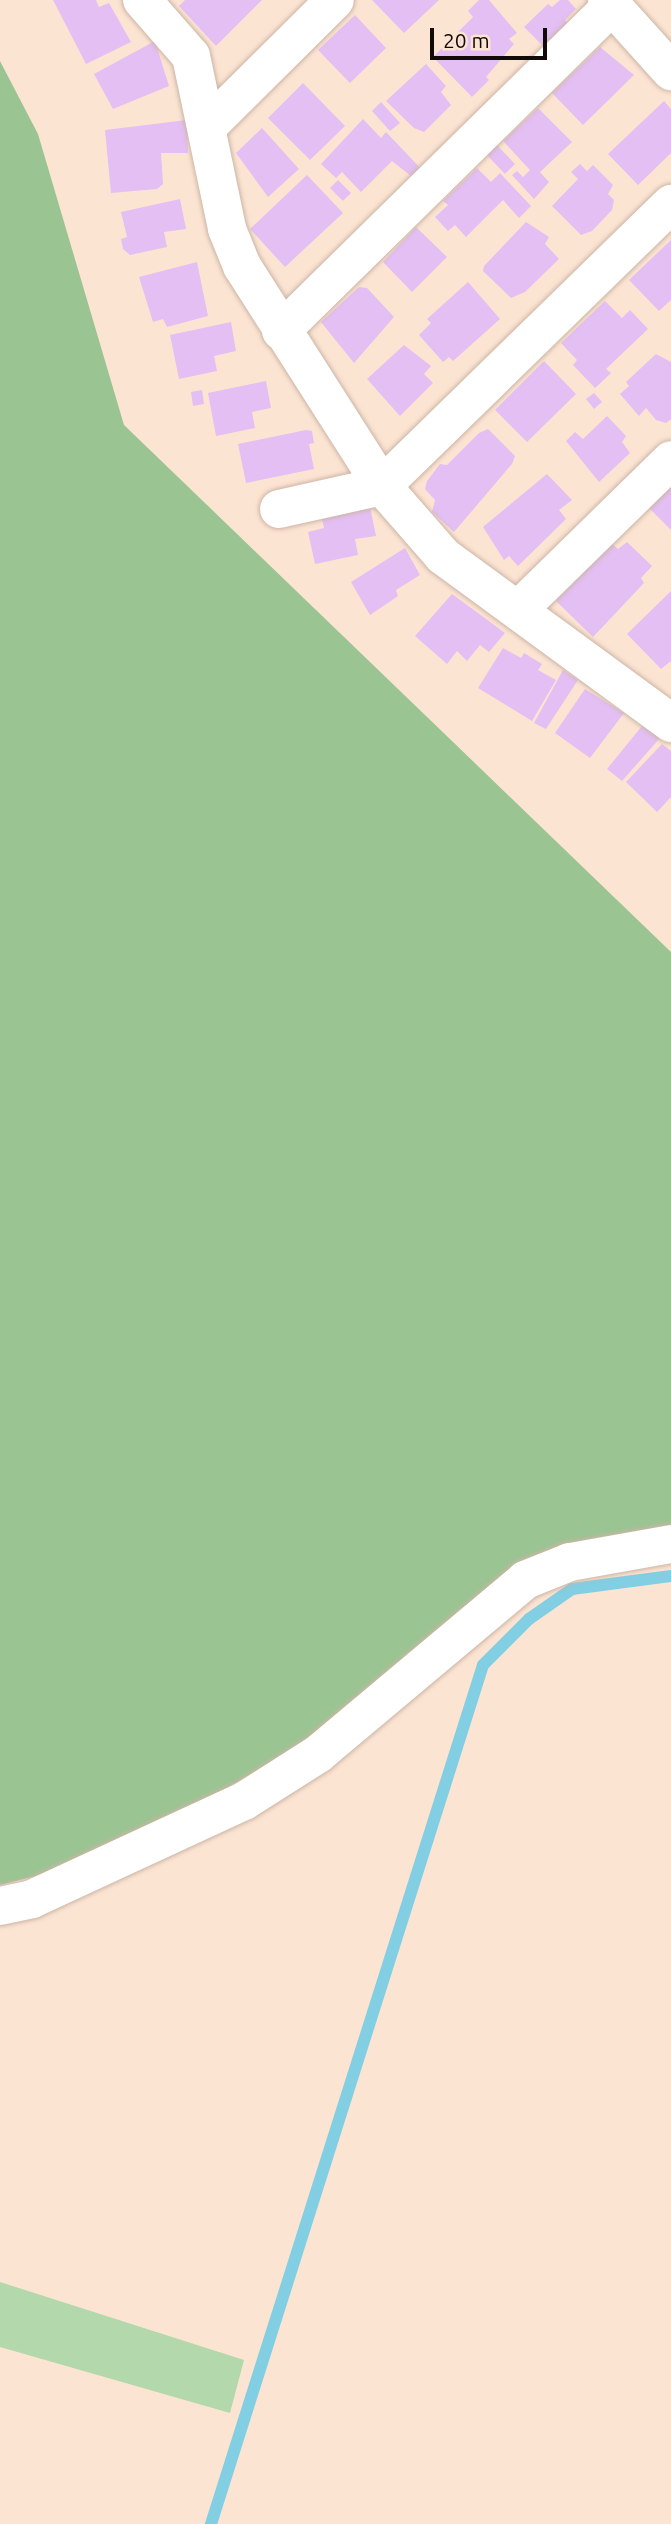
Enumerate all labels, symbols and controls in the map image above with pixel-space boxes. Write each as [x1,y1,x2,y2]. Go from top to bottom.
scale bar [433,14,550,58]
text: 20 m [443,28,490,52]

